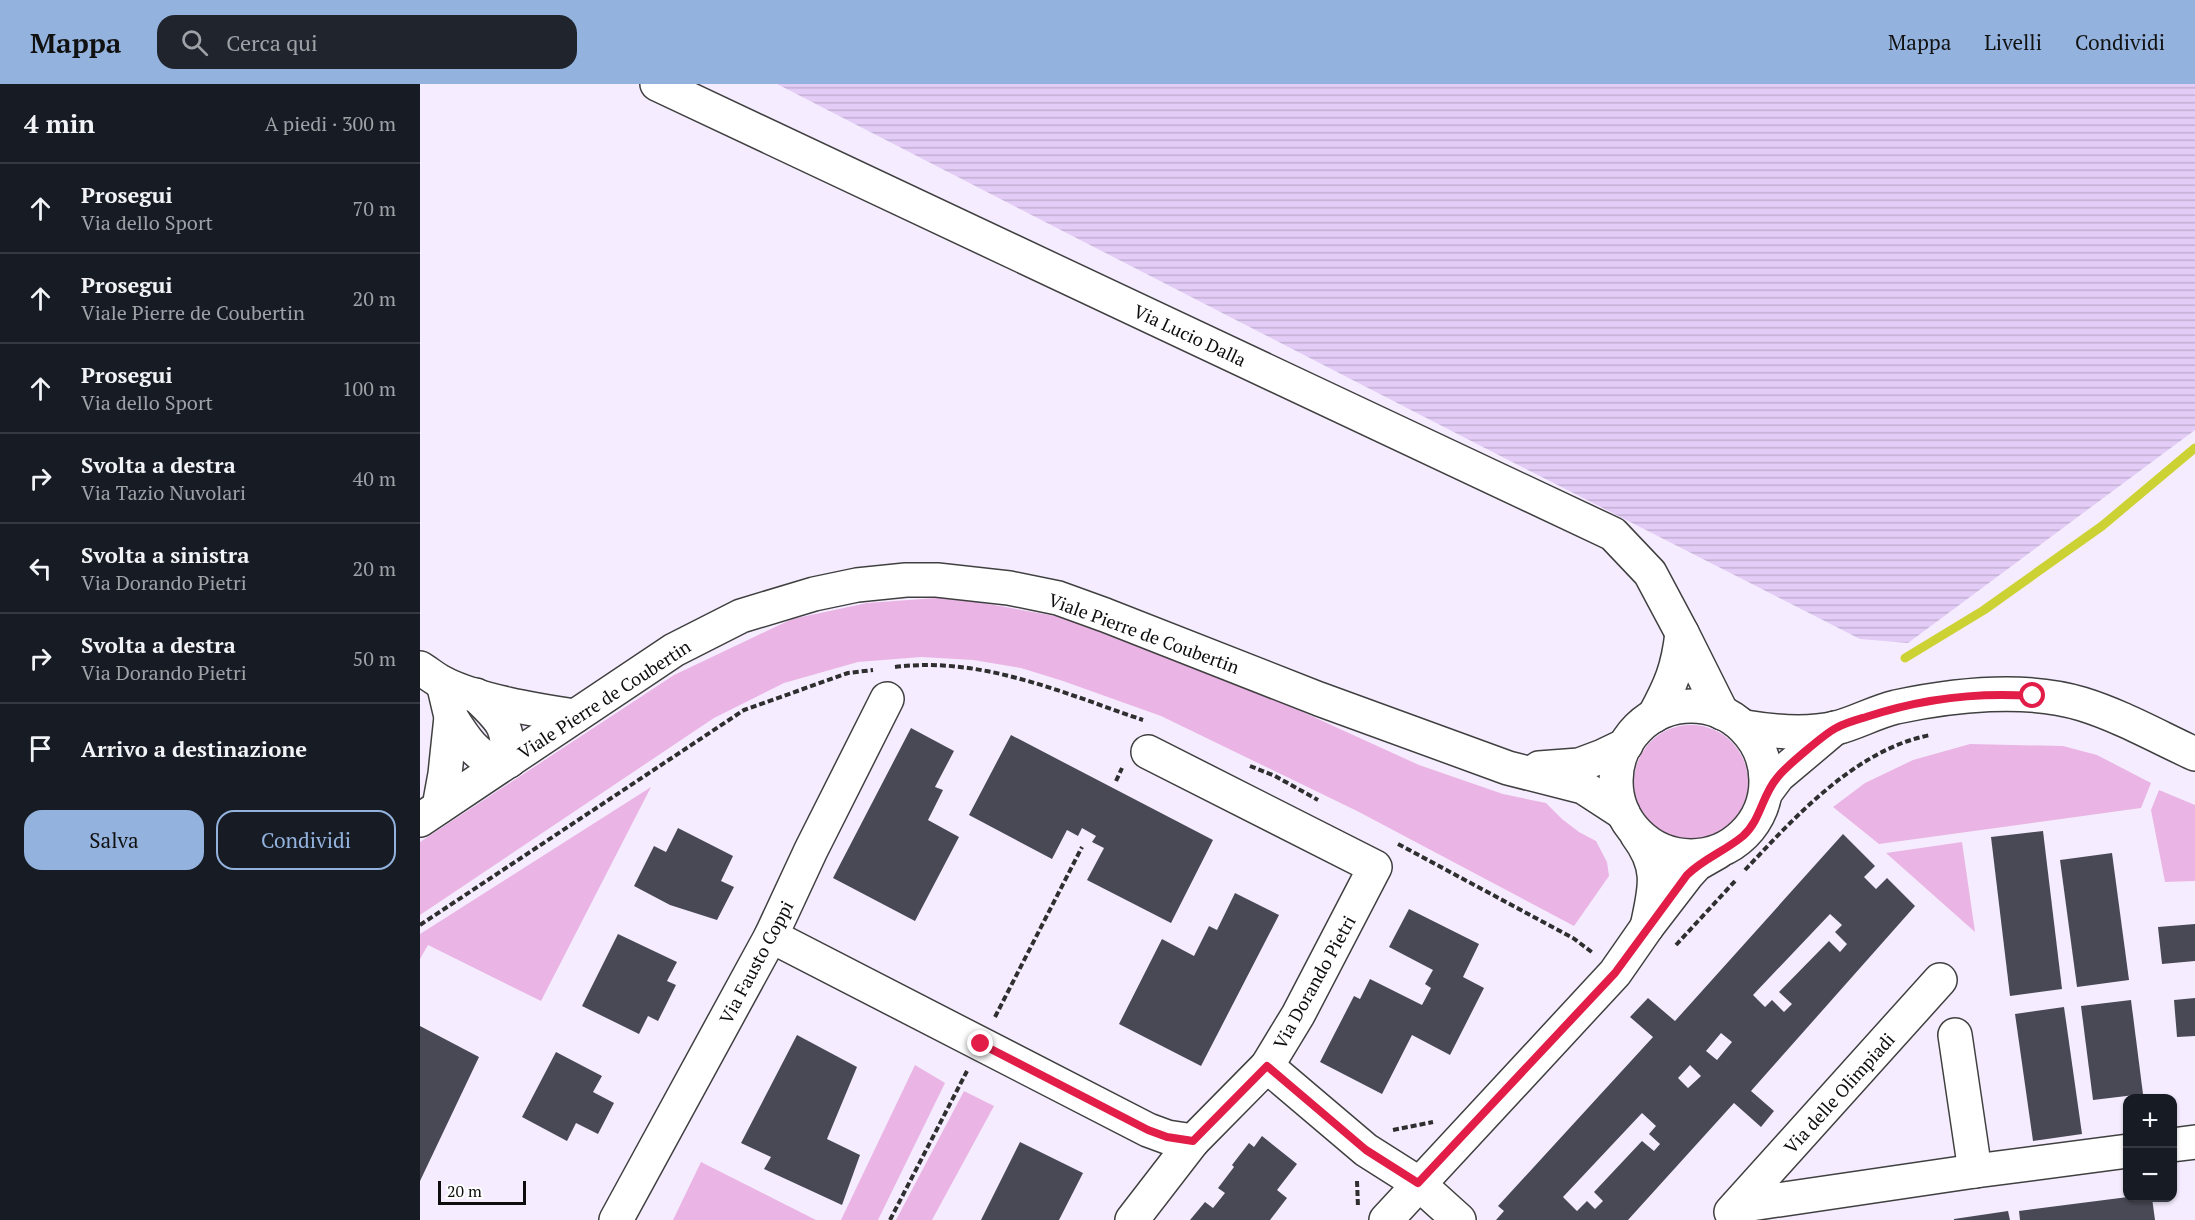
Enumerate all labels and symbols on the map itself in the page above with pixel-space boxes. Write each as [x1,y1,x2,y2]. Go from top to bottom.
street label: Via Lucio Dalla [1130,298,1250,372]
street label: Viale Pierre de Coubertin [1045,587,1243,679]
street label: Viale Pierre de Coubertin [513,634,695,764]
route start [2019,682,2045,708]
street label: Via Fausto Coppi [713,896,799,1028]
street label: Via Dorando Pietri [1267,911,1361,1053]
street label: Via delle Olimpiadi [1778,1028,1900,1158]
route end [967,1030,993,1056]
scale bar [438,1178,526,1206]

